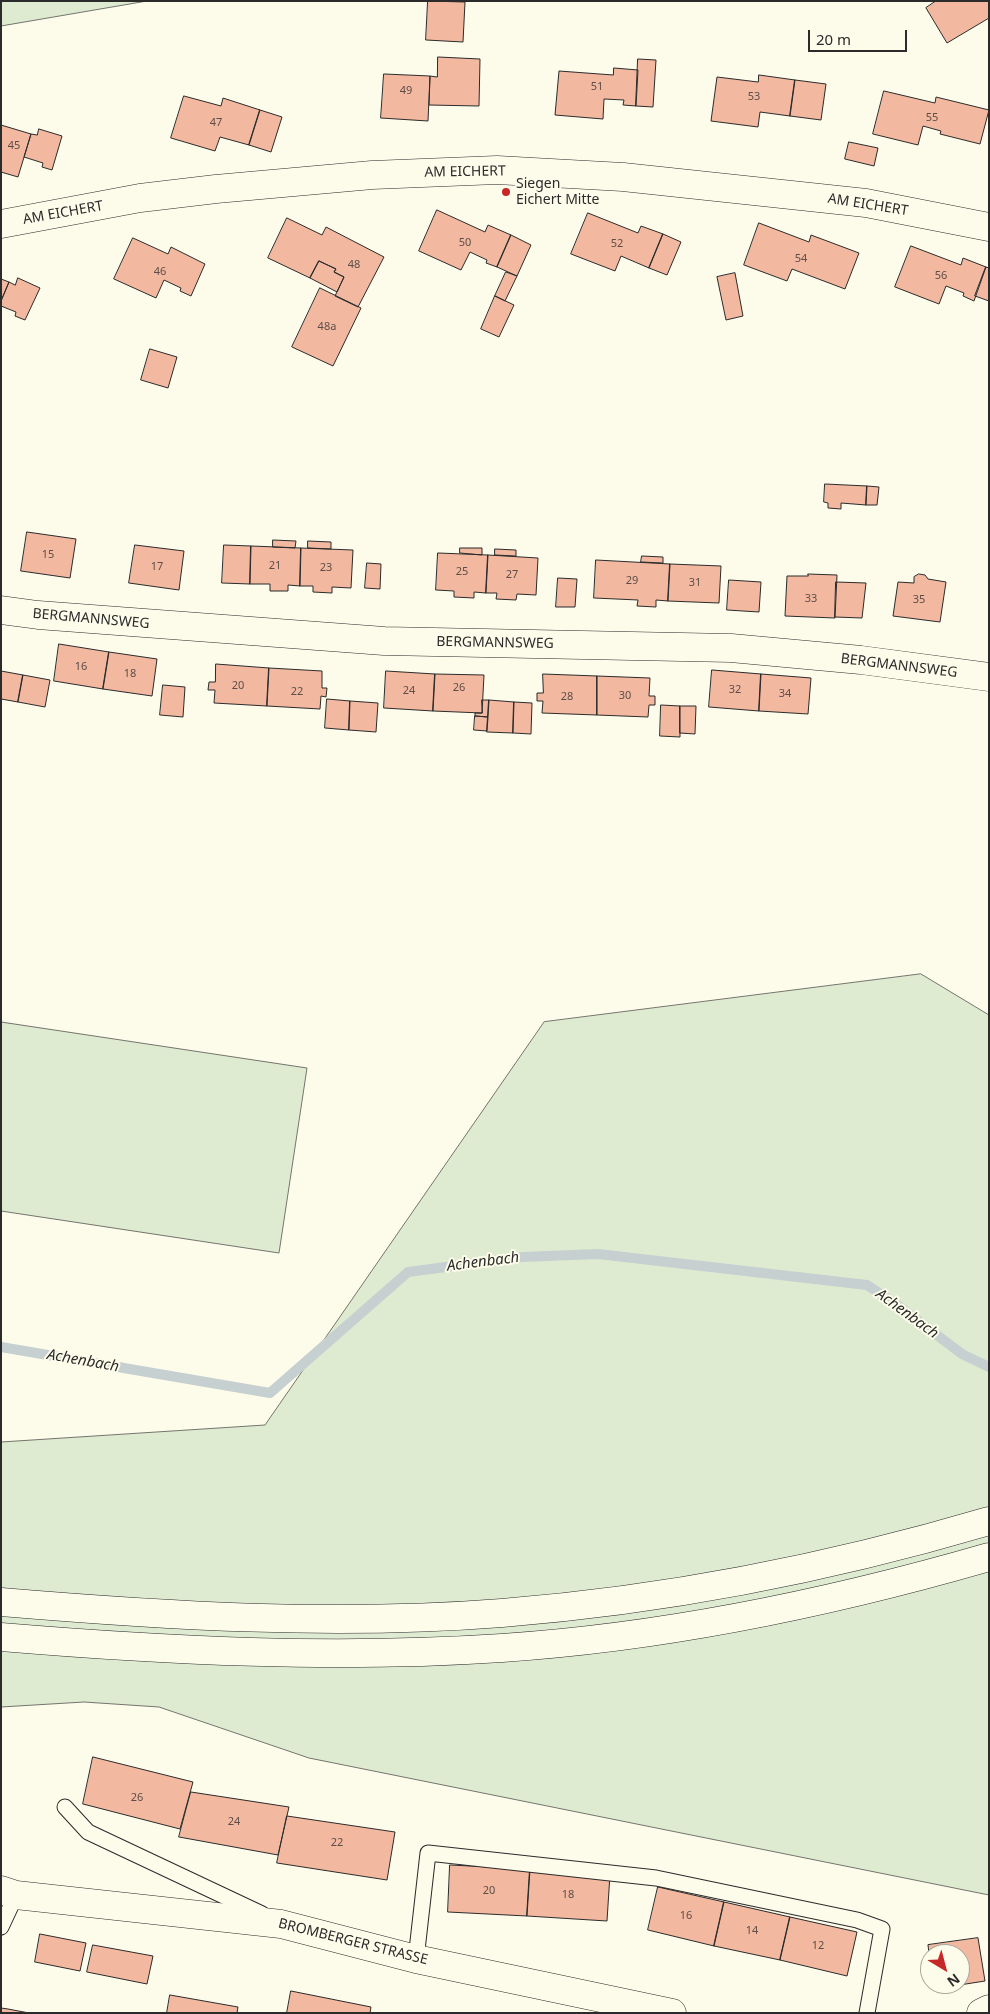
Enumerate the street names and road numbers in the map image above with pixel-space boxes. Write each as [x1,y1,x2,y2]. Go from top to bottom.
street label: AM EICHERT [424,163,506,181]
street label: AM EICHERT [827,190,909,220]
street label: AM EICHERT [22,198,104,228]
street label: BERGMANNSWEG [32,606,150,632]
street label: BERGMANNSWEG [436,634,554,652]
street label: BERGMANNSWEG [840,651,958,681]
street label: BROMBERGER STRASSE [276,1915,430,1969]

